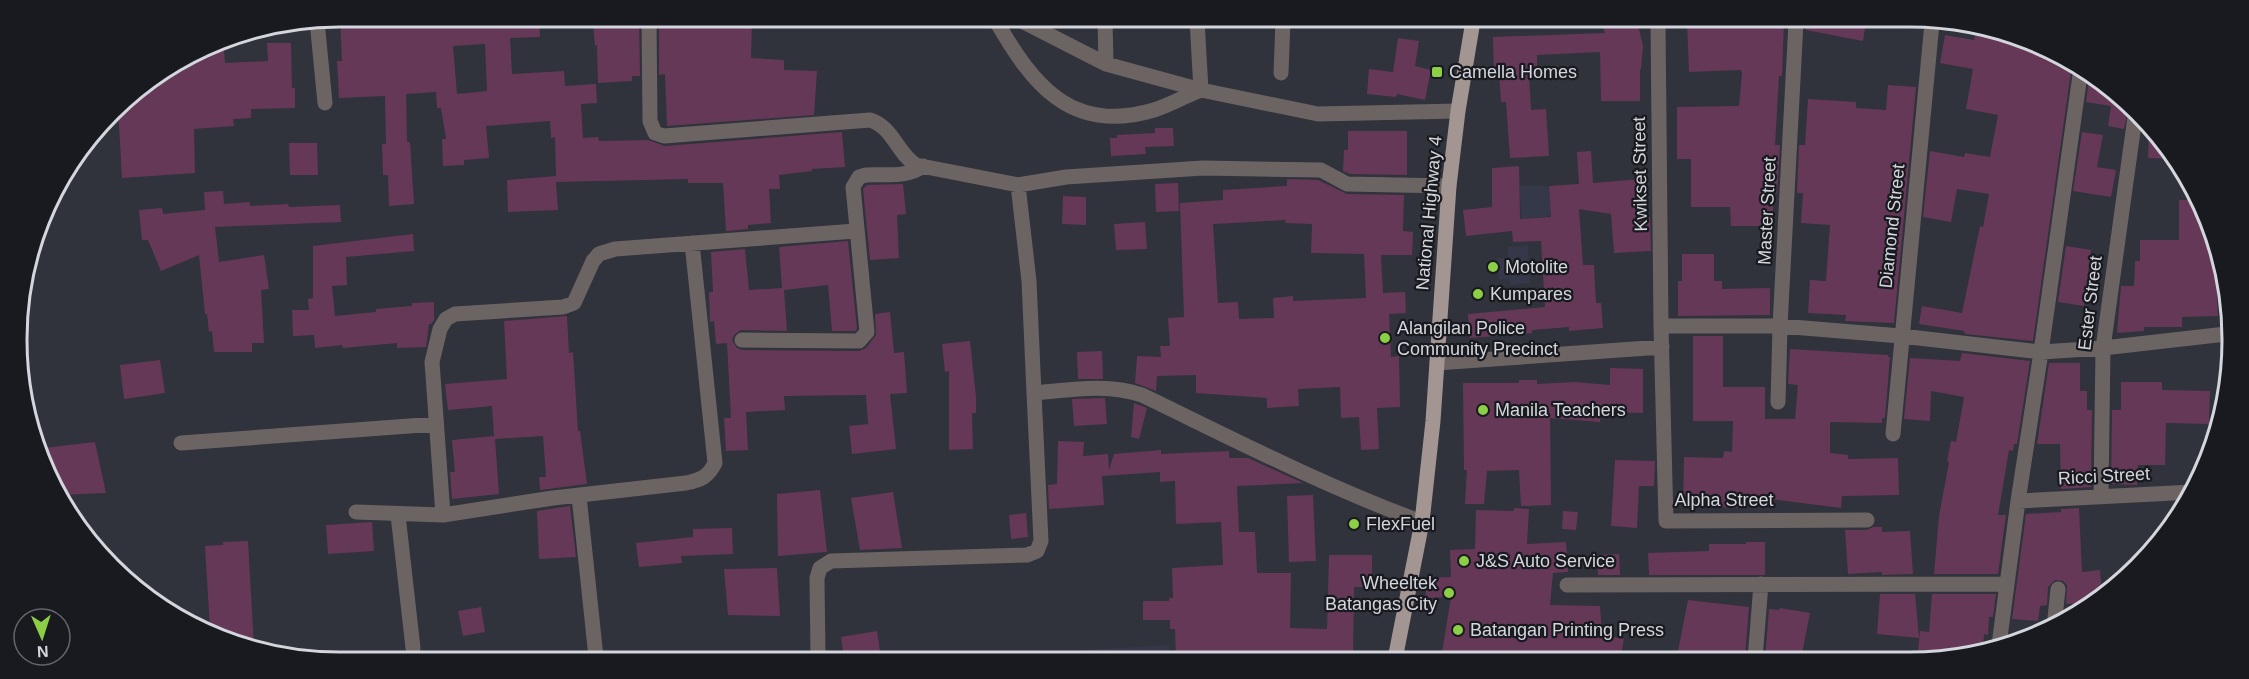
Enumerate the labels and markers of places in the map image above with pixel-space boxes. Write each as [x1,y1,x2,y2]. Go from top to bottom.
place label: Camella Homes [1449,62,1577,82]
marker: Camella Homes [1430,65,1444,79]
place label: Motolite [1505,257,1568,277]
marker: Motolite [1486,260,1500,274]
place label: Kumpares [1490,284,1572,304]
marker: Kumpares [1471,287,1485,301]
place label: Alangilan Police Community Precinct [1397,318,1558,359]
marker: Alangilan Police Community Precinct [1378,331,1392,345]
place label: Manila Teachers [1495,400,1626,420]
marker: Manila Teachers [1476,403,1490,417]
place label: FlexFuel [1366,514,1435,534]
marker: FlexFuel [1347,517,1361,531]
place label: J&S Auto Service [1476,551,1615,571]
marker: J&S Auto Service [1457,554,1471,568]
place label: Wheeltek Batangas City [1325,573,1438,614]
marker: Wheeltek Batangas City [1442,586,1456,600]
place label: Batangan Printing Press [1470,620,1664,640]
marker: Batangan Printing Press [1451,623,1465,637]

